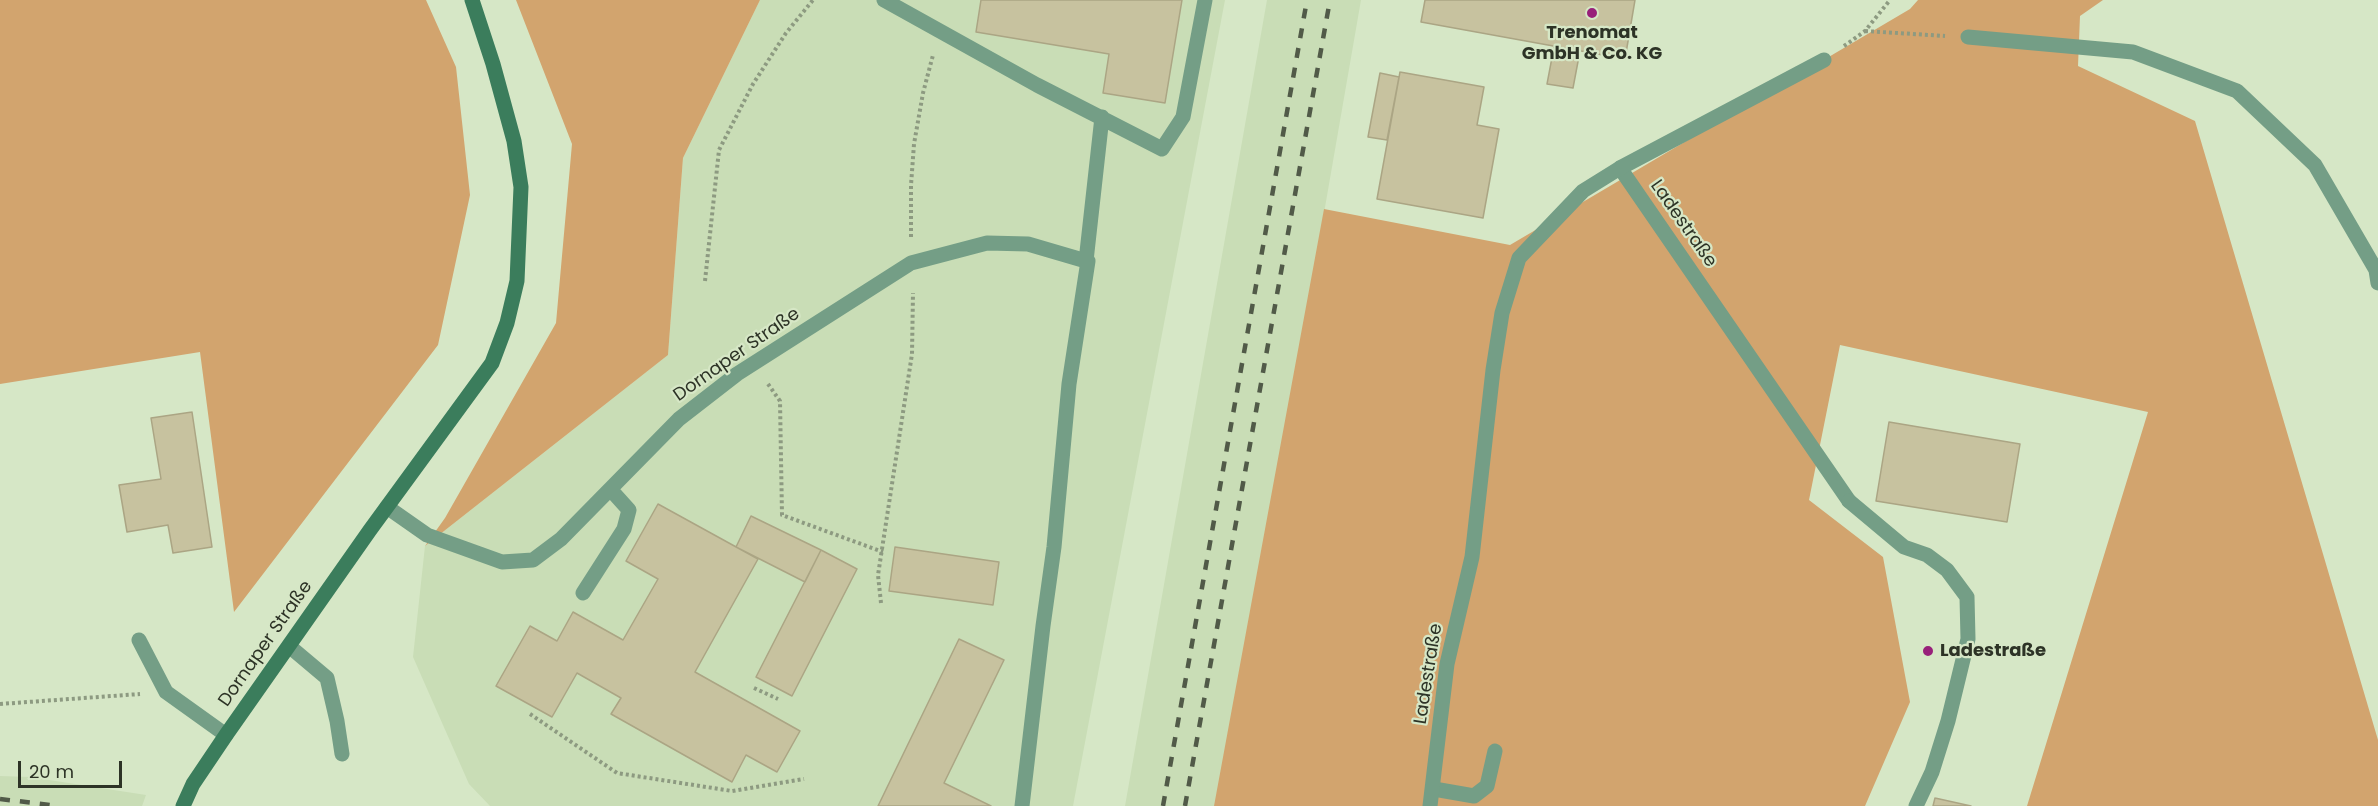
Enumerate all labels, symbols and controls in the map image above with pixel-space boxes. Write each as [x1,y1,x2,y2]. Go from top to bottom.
marker: Trenomat GmbH & Co. KG [1585,6,1599,20]
place label: Trenomat GmbH & Co. KG [1522,22,1662,64]
street label: Ladestraße [1645,176,1721,272]
street label: Dornaper Straße [670,303,804,407]
street label: Dornaper Straße [214,577,318,711]
street label: Ladestraße [1410,622,1448,726]
place label: Ladestraße [1940,640,2046,662]
marker: Ladestraße [1921,644,1935,658]
scale bar [21,749,124,787]
text: 20 m [29,759,74,784]

